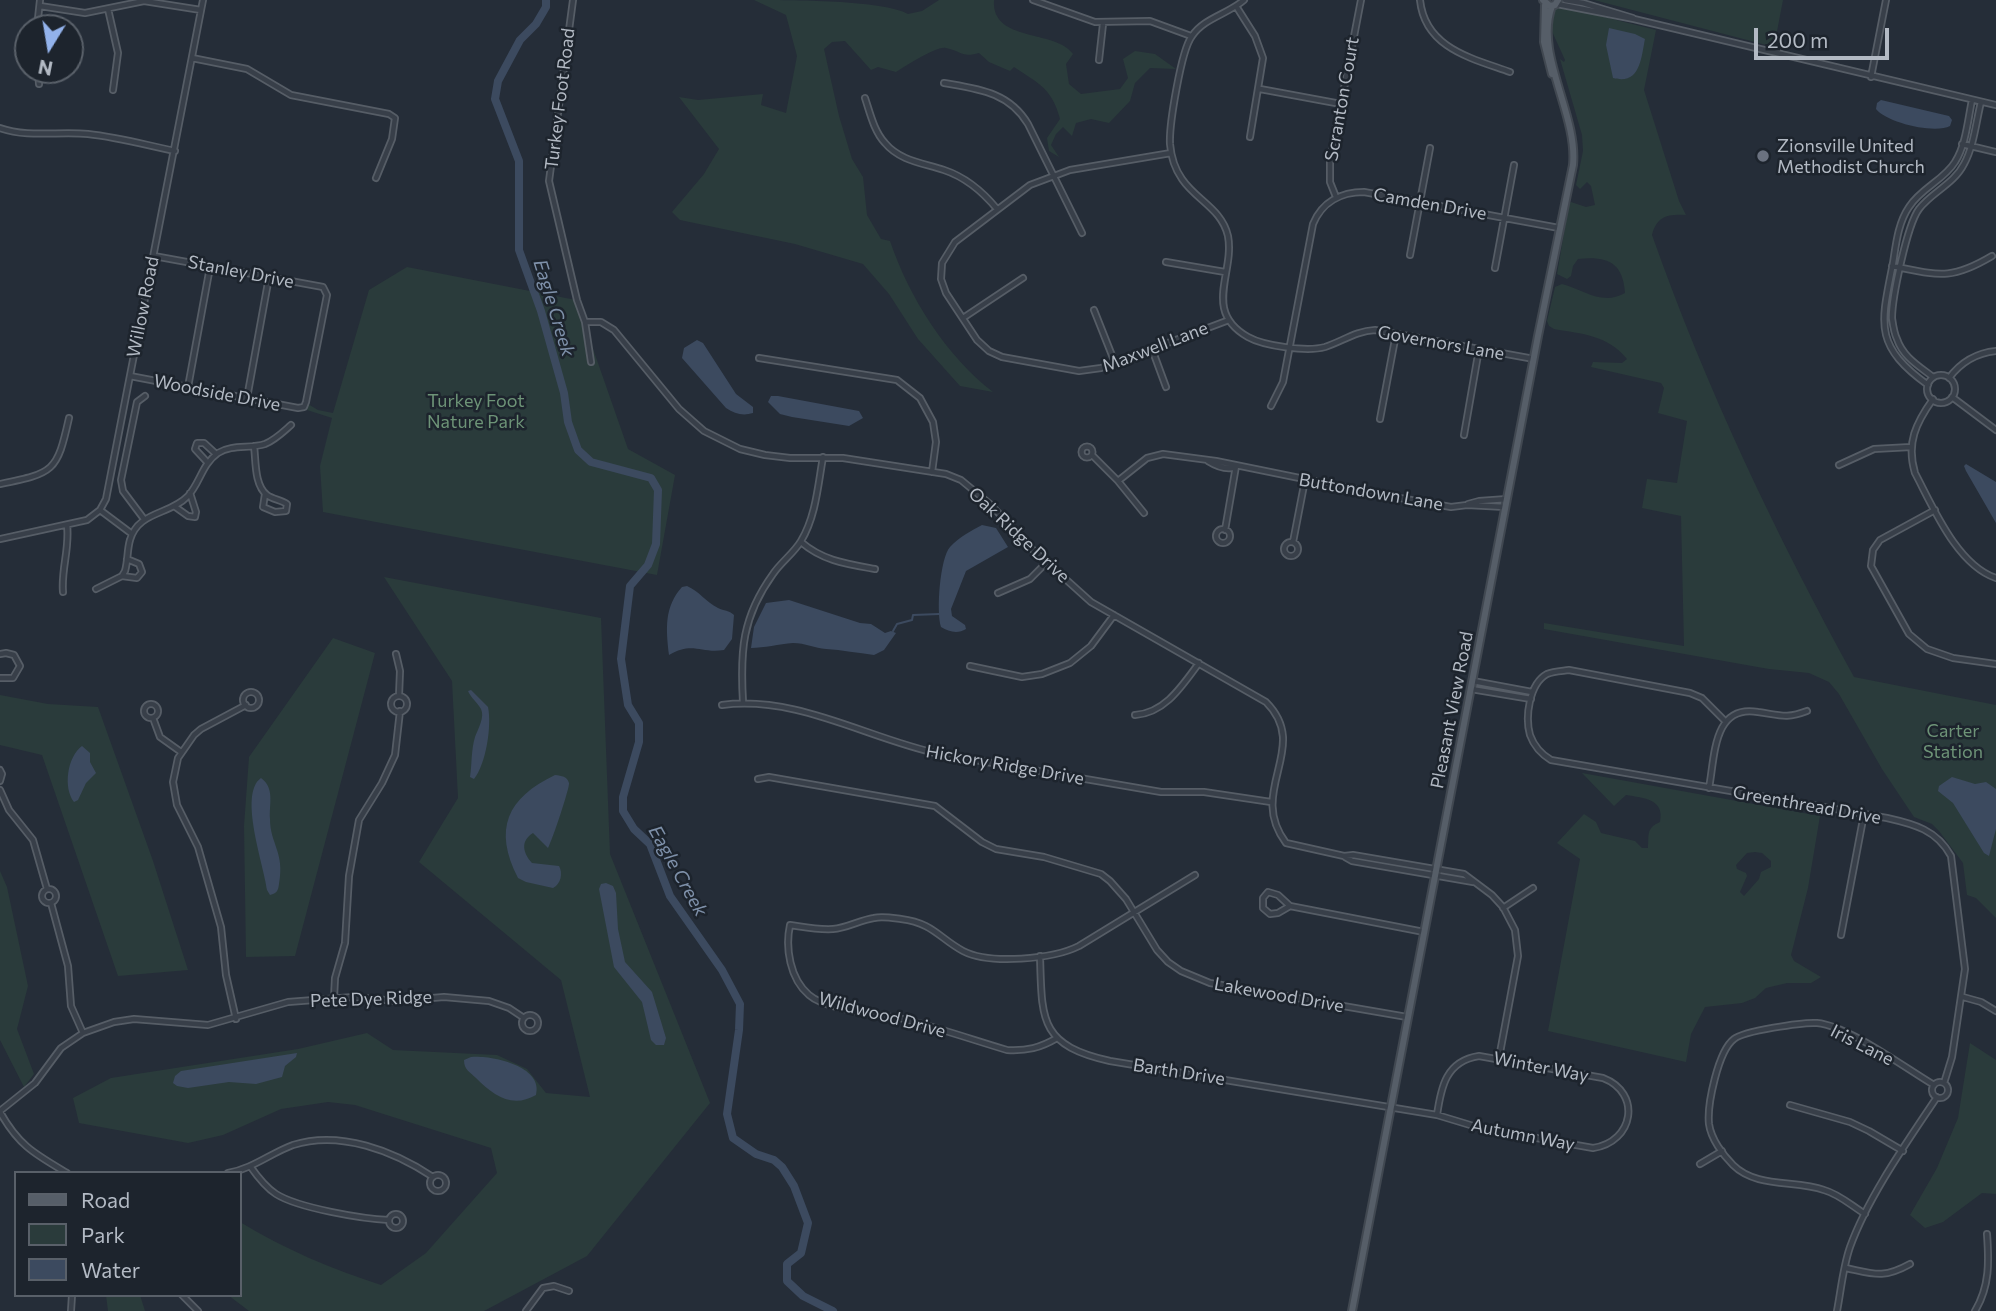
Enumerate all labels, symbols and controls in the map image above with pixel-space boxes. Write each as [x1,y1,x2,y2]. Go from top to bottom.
north arrow [14,14,84,84]
scale bar [1758,14,1893,58]
street label: Turkey Foot Road [541,27,579,171]
text: 200 m [1767,27,1828,52]
street label: Scranton Court [1320,35,1364,163]
text: N [36,55,54,81]
place label: Zionsville United Methodist Church [1777,135,1925,178]
marker: Zionsville United Methodist Church [1755,148,1771,164]
street label: Camden Drive [1372,183,1488,225]
street label: Stanley Drive [186,251,296,293]
street label: Willow Road [123,255,163,359]
water label: Eagle Creek [528,257,580,359]
street label: Maxwell Lane [1099,317,1211,377]
street label: Governors Lane [1376,321,1506,365]
street label: Woodside Drive [152,370,282,416]
park label: Turkey Foot Nature Park [427,390,525,432]
street label: Buttondown Lane [1297,469,1445,515]
street label: Oak Ridge Drive [964,483,1074,587]
street label: Pleasant View Road [1426,630,1478,790]
park label: Carter Station [1923,720,1983,762]
street label: Hickory Ridge Drive [924,740,1086,790]
street label: Greenthread Drive [1731,781,1883,829]
water label: Eagle Creek [644,821,712,921]
street label: Lakewood Drive [1212,973,1346,1017]
street label: Pete Dye Ridge [310,986,432,1012]
street label: Wildwood Drive [816,988,948,1042]
street label: Iris Lane [1827,1020,1897,1070]
street label: Winter Way [1492,1047,1590,1087]
street label: Barth Drive [1131,1054,1227,1090]
street label: Autumn Way [1469,1114,1577,1156]
legend [14,1171,242,1297]
text: Road [81,1187,130,1212]
text: Park [81,1222,125,1247]
text: Water [81,1257,140,1282]

